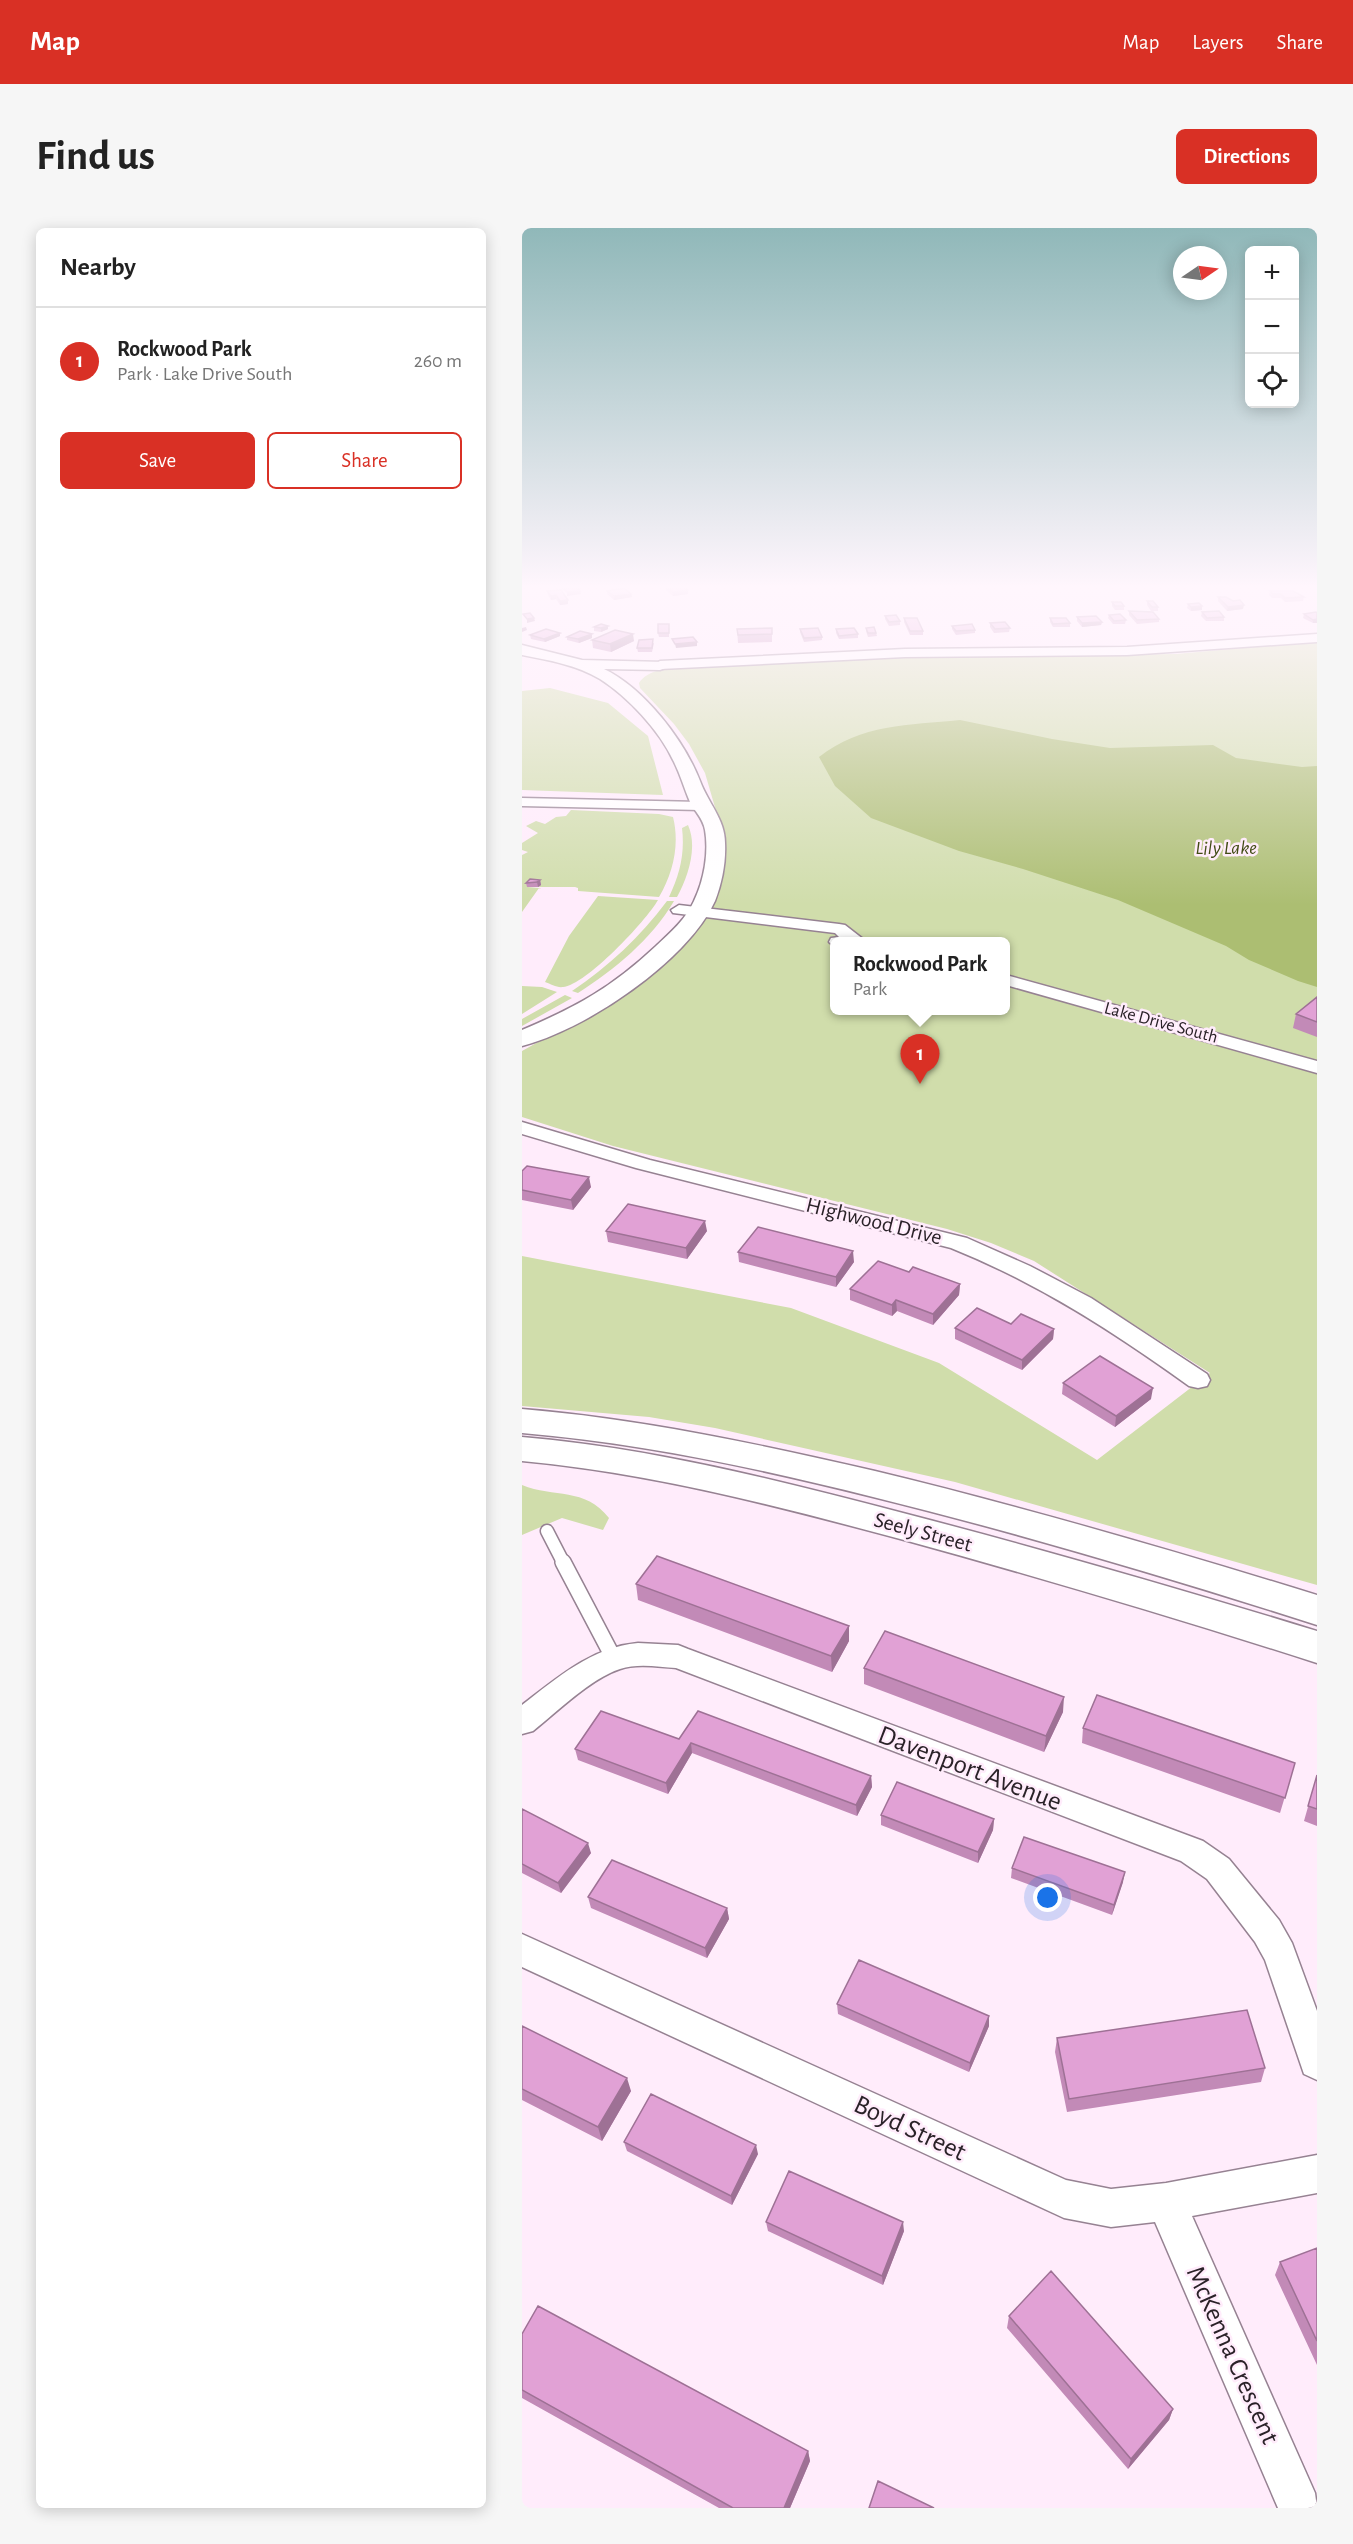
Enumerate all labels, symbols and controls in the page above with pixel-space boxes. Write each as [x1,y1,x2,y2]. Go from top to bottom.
text: Map [30,28,80,56]
text: Map [1123,32,1159,53]
text: Layers [1192,32,1243,53]
text: Share [1276,32,1323,53]
button: Directions [1176,129,1317,184]
text: Find us [36,135,155,177]
north arrow [1173,246,1227,300]
map controls [1245,246,1299,408]
button: + [1245,246,1299,300]
text: Nearby [60,254,136,280]
button: − [1245,300,1299,354]
text: Rockwood Park [117,338,252,360]
text: 1 [76,351,83,371]
text: 260 m [414,351,462,371]
button: locate [1245,354,1299,408]
text: Park · Lake Drive South [117,364,292,384]
button: Save [60,432,255,489]
button: Share [267,432,462,489]
water label: Lily Lake [1195,838,1257,858]
popup [830,937,1010,1015]
text: Rockwood Park [853,953,987,975]
text: Park [853,979,887,999]
street label: Lake Drive South [1102,999,1220,1047]
pin: 1 [900,1034,940,1084]
street label: Highwood Drive [804,1194,944,1248]
street label: Seely Street [872,1508,974,1556]
street label: Davenport Avenue [875,1721,1065,1815]
your location [1033,1883,1062,1912]
street label: Boyd Street [849,2090,971,2167]
street label: McKenna Crescent [1182,2262,1284,2448]

